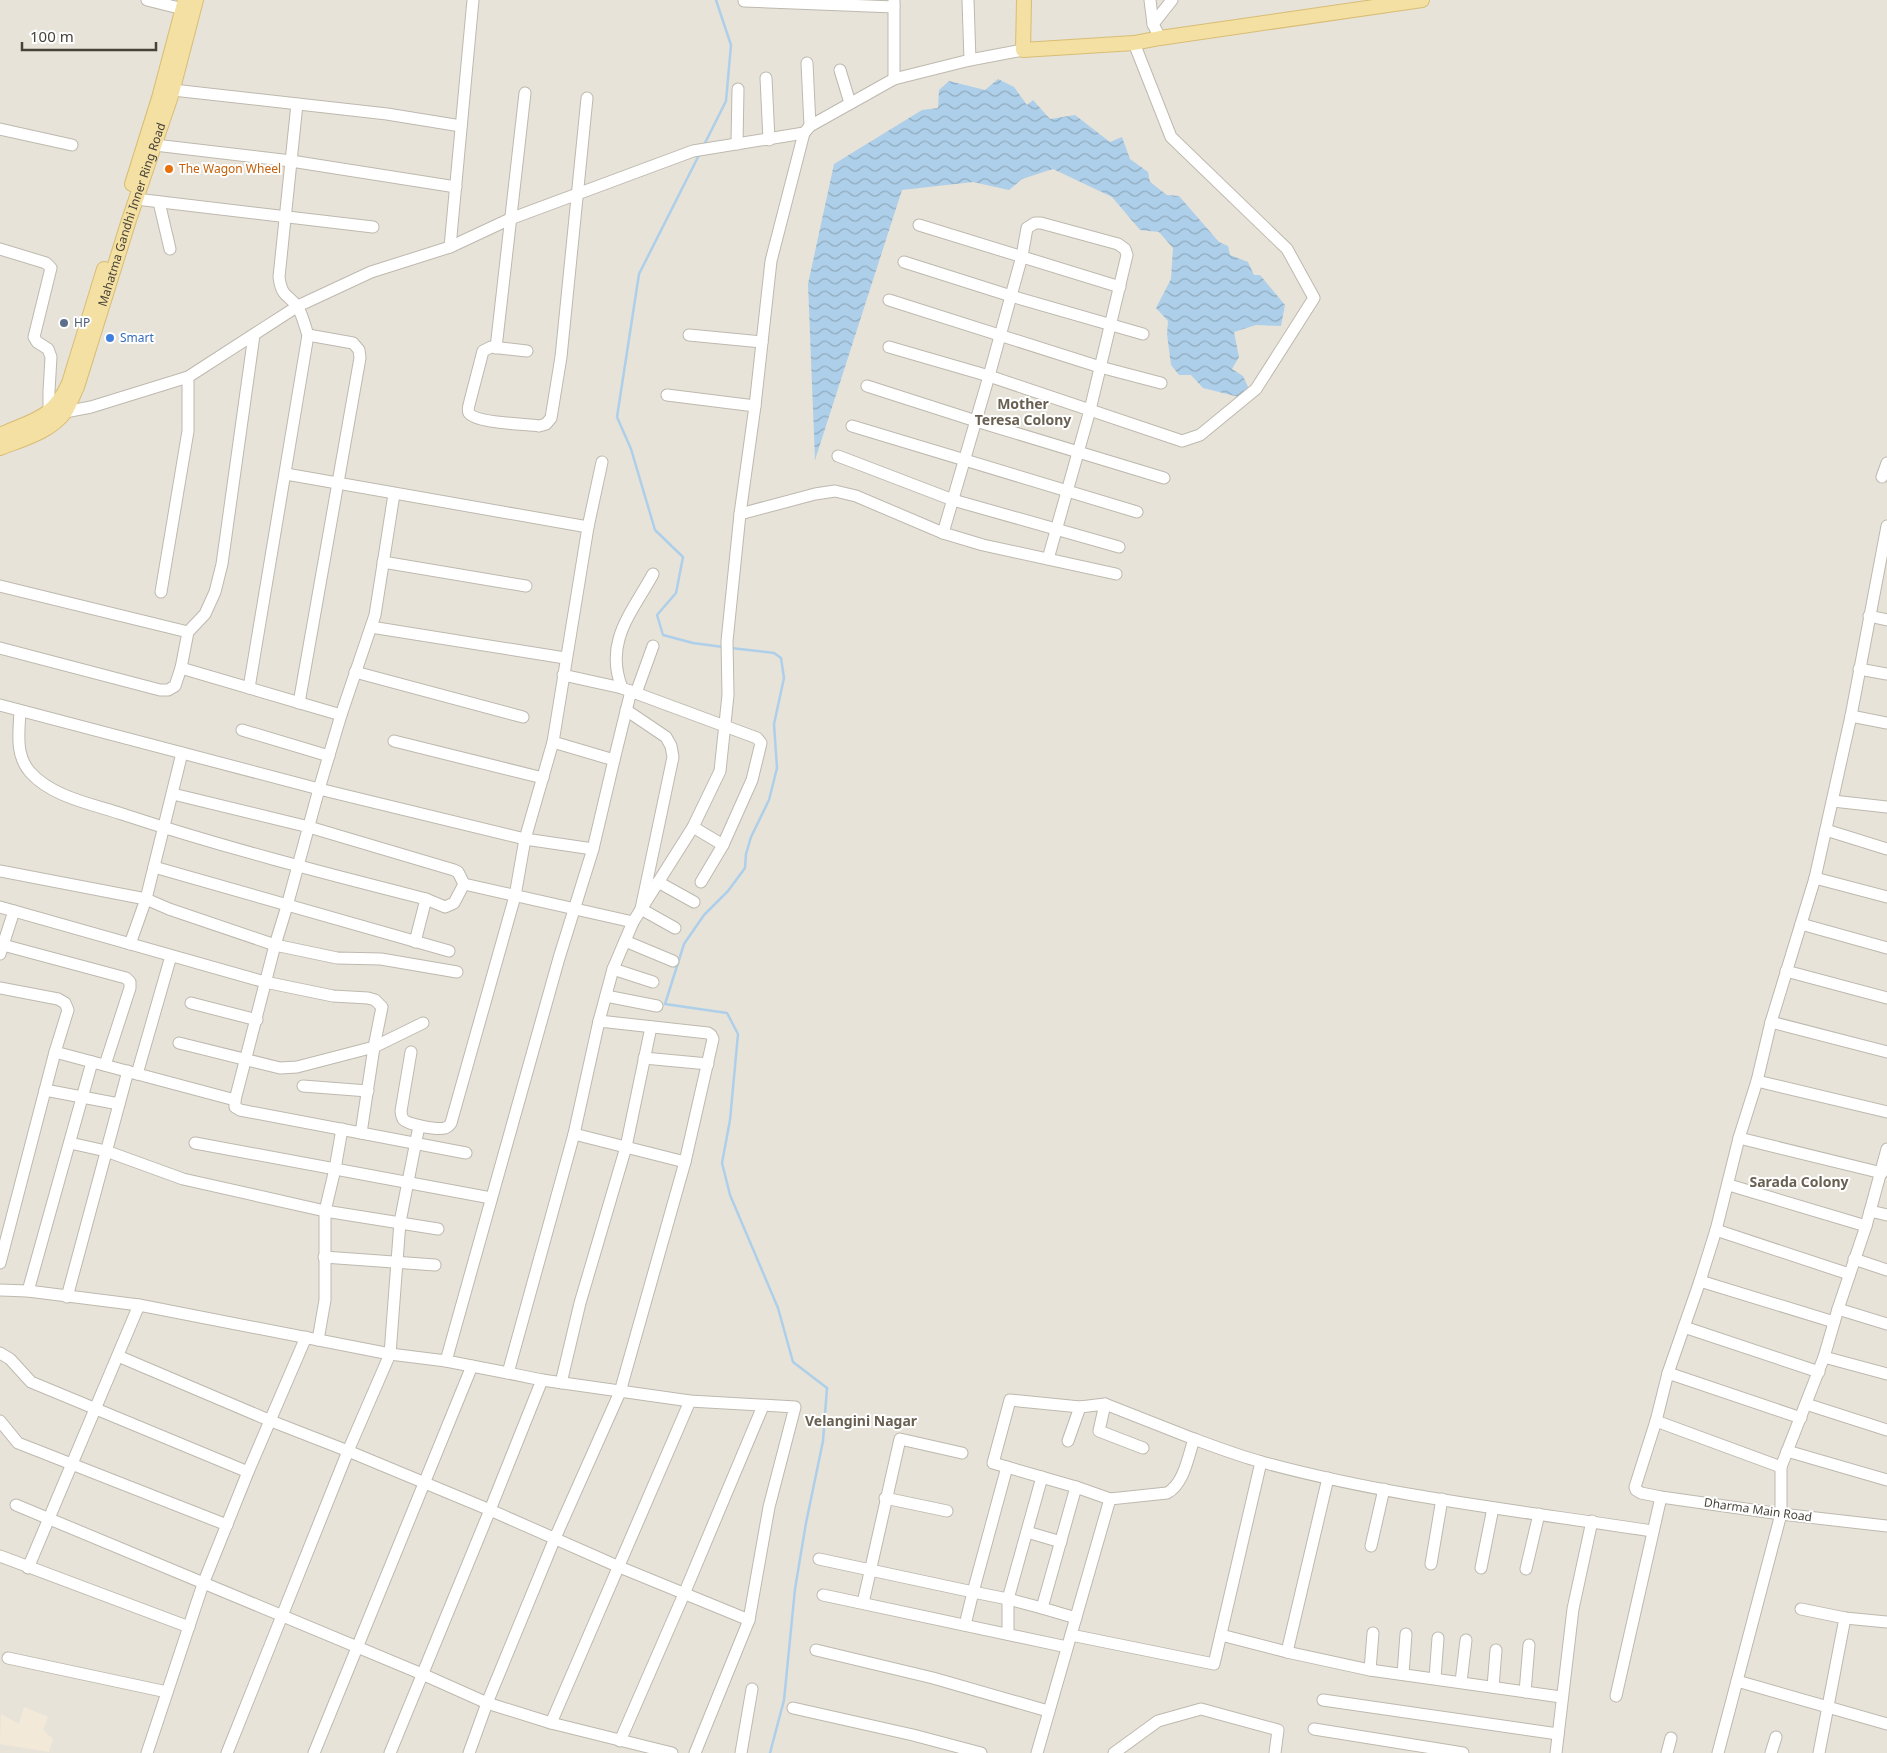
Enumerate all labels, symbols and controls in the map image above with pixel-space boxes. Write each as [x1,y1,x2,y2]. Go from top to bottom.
scale bar [22,20,156,52]
text: 100 m [30,26,74,46]
street label: Mahatma Gandhi Inner Ring Road [94,120,169,308]
place label: The Wagon Wheel [179,160,281,177]
marker: The Wagon Wheel [163,163,175,175]
place label: HP [74,314,90,331]
marker: HP [58,317,70,329]
place label: Smart [120,329,154,346]
marker: Smart [104,332,116,344]
district label: Mother Teresa Colony [975,394,1071,429]
district label: Sarada Colony [1749,1172,1849,1191]
district label: Velangini Nagar [805,1411,918,1430]
street label: Dharma Main Road [1703,1494,1813,1526]

